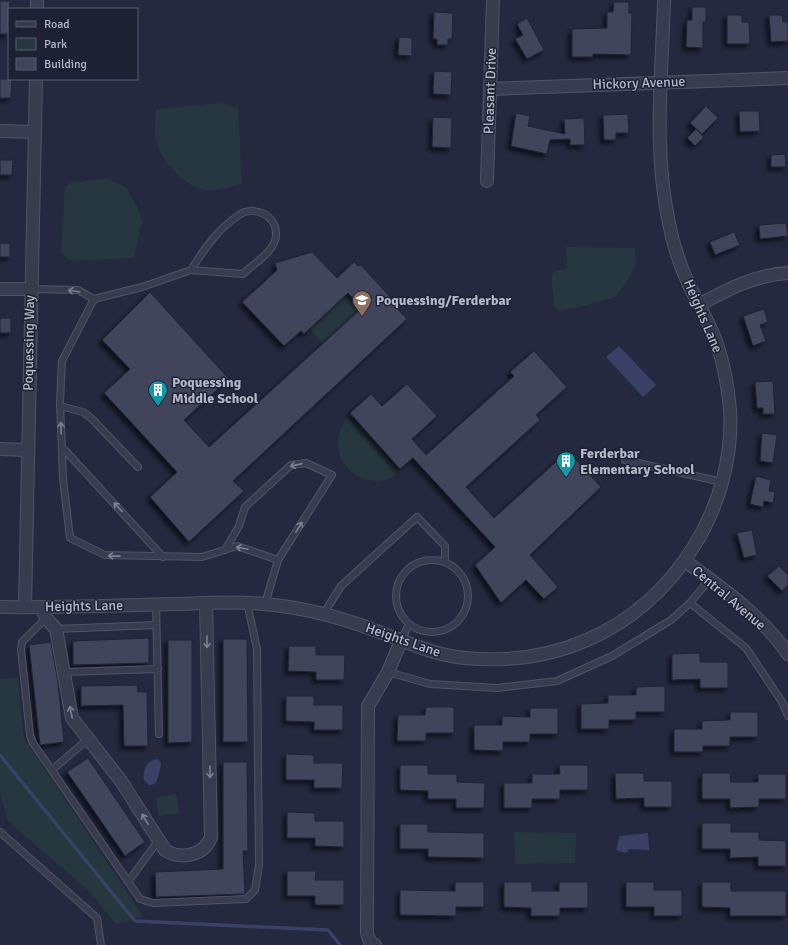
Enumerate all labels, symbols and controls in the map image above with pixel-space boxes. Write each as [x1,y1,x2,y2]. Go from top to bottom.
legend [8,8,138,80]
text: Road [44,17,70,32]
text: Park [44,37,67,52]
street label: Pleasant Drive [480,48,500,134]
text: Building [44,57,87,72]
street label: Hickory Avenue [592,73,686,93]
street label: Heights Lane [680,277,726,355]
one-way arrow [68,287,81,295]
school or university icon: Poquessing/Ferderbar [351,289,373,317]
place label: Poquessing/Ferderbar [376,292,512,309]
street label: Poquessing Way [20,294,38,391]
place label: Poquessing Middle School [172,374,259,407]
building icon: Poquessing Middle School [147,379,169,407]
one-way arrow [57,422,65,435]
place label: Ferderbar Elementary School [580,445,695,478]
building icon: Ferderbar Elementary School [555,450,577,478]
one-way arrow [289,462,302,469]
one-way arrow [113,502,122,512]
one-way arrow [295,522,303,533]
one-way arrow [235,544,248,552]
one-way arrow [108,552,121,559]
street label: Central Avenue [689,562,769,634]
street label: Heights Lane [45,597,123,615]
street label: Heights Lane [363,619,443,661]
one-way arrow [203,635,211,648]
one-way arrow [67,706,75,719]
one-way arrow [206,765,214,778]
one-way arrow [140,813,148,825]

